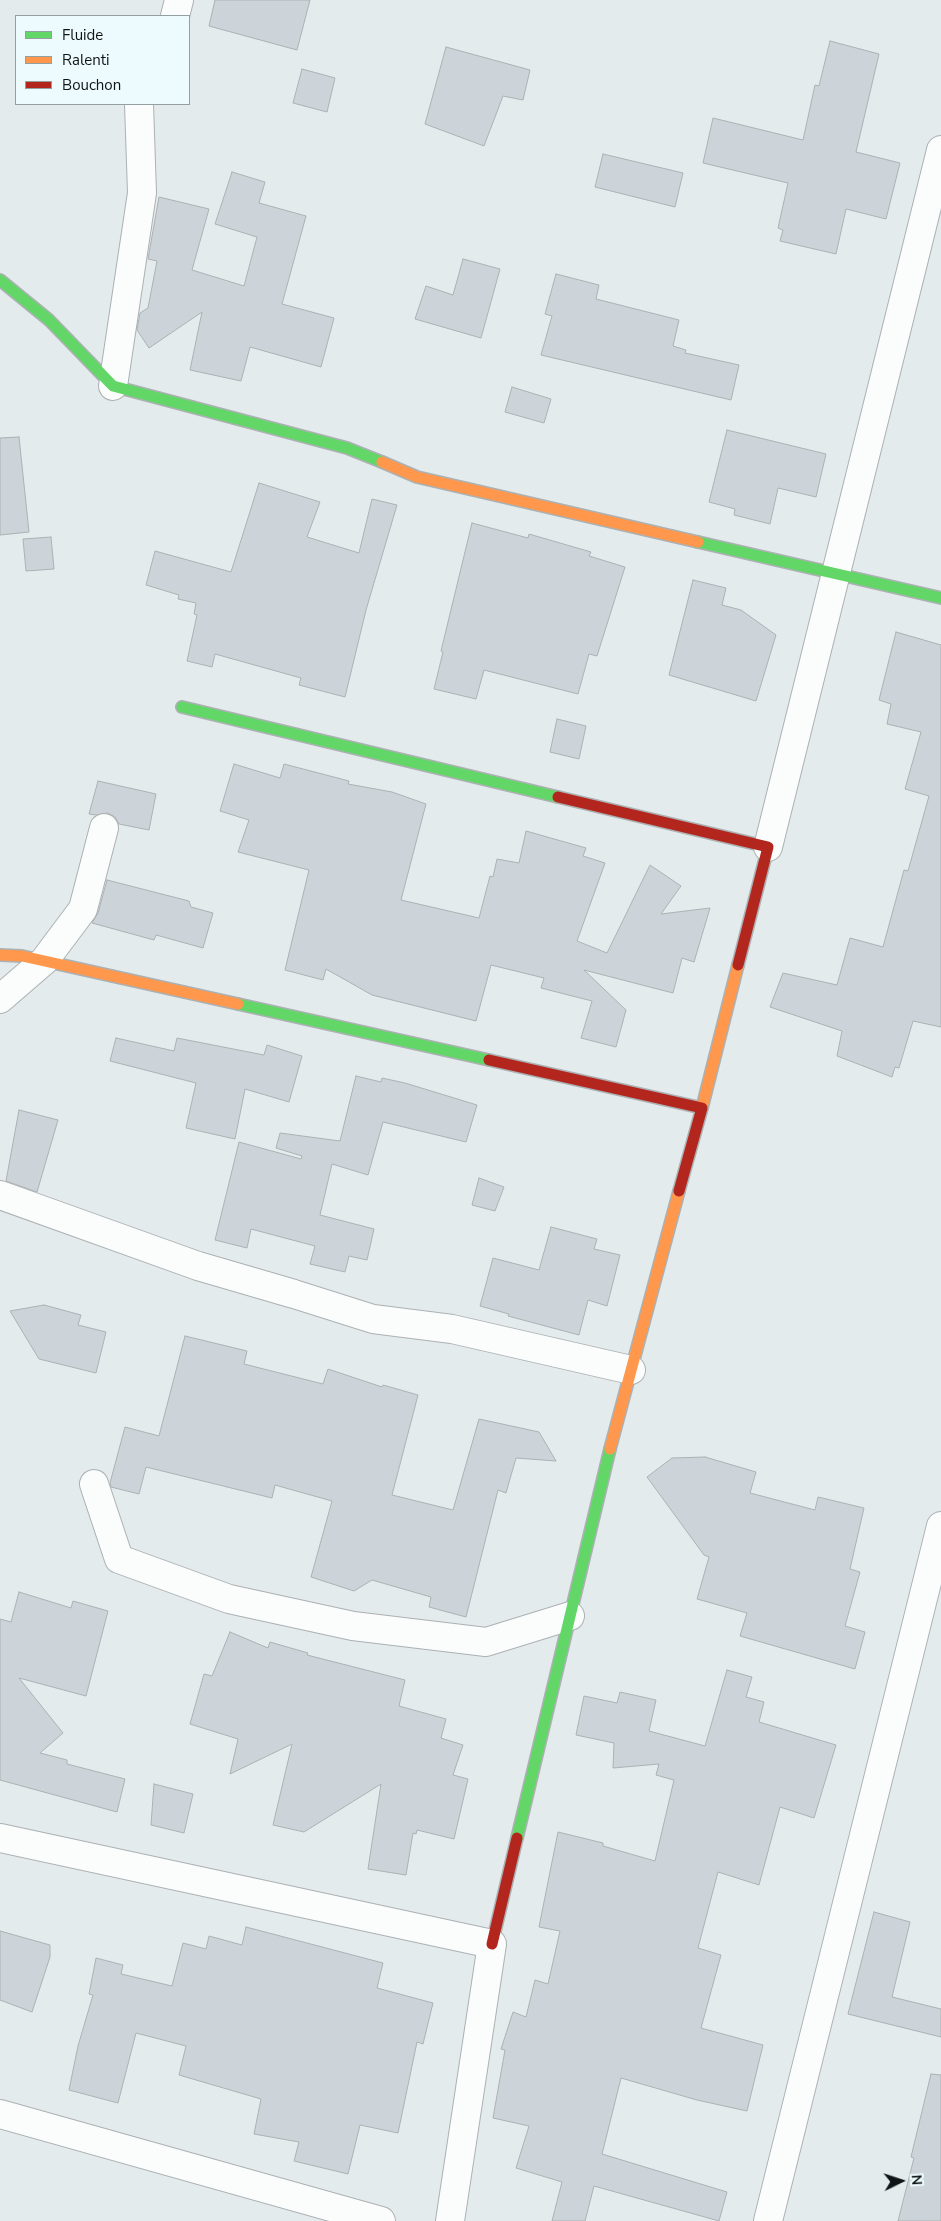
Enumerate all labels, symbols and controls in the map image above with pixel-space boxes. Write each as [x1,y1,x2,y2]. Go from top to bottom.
legend [15,15,190,105]
text: Fluide [62,25,103,45]
text: Ralenti [62,50,110,70]
text: Bouchon [62,75,121,95]
north arrow [876,2156,926,2206]
text: N [907,2174,926,2186]

